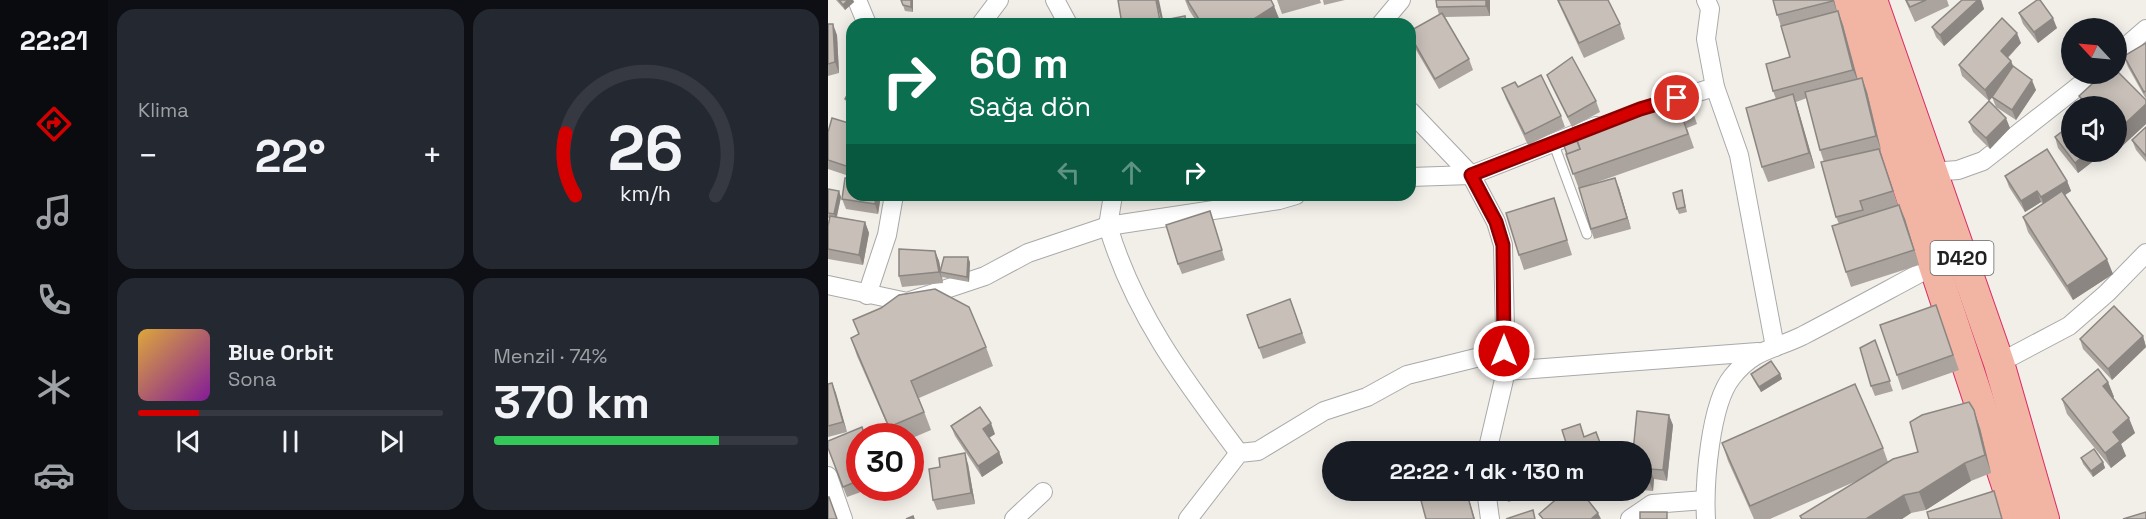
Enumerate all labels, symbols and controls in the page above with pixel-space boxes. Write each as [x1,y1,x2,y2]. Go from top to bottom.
north arrow [2061,18,2127,84]
map controls [2061,18,2127,162]
text: 22:21 [20,23,88,58]
text: 60 m [969,37,1069,90]
icon: right [870,42,948,120]
pin [1651,72,1702,123]
icon: arrive [1660,81,1693,114]
text: Sağa dön [969,89,1091,124]
button: sound [2061,96,2127,162]
text: Klima [138,97,189,123]
icon: directions [33,103,75,145]
text: 26 [608,109,684,188]
text: 22° [255,128,326,185]
text: − [138,135,158,177]
text: + [422,135,442,177]
icon: left [1052,156,1085,189]
icon: ahead [1115,156,1148,189]
icon: right [1178,156,1211,189]
text: km/h [620,180,671,207]
icon: music [33,191,75,233]
road number: D420 [1930,241,1994,275]
icon: phone [33,279,75,321]
position arrow [1472,319,1536,383]
text: Blue Orbit [228,338,334,366]
text: Menzil · 74% [494,343,607,369]
icon: climate [33,366,75,408]
text: Sona [228,366,276,392]
text: 370 km [494,374,650,431]
speed limit sign: 30 [846,423,924,501]
icon: previous [172,425,205,458]
icon: pause [274,425,307,458]
icon: next [375,425,408,458]
icon: car [33,454,75,496]
text: 22:22 · 1 dk · 130 m [1390,457,1584,485]

